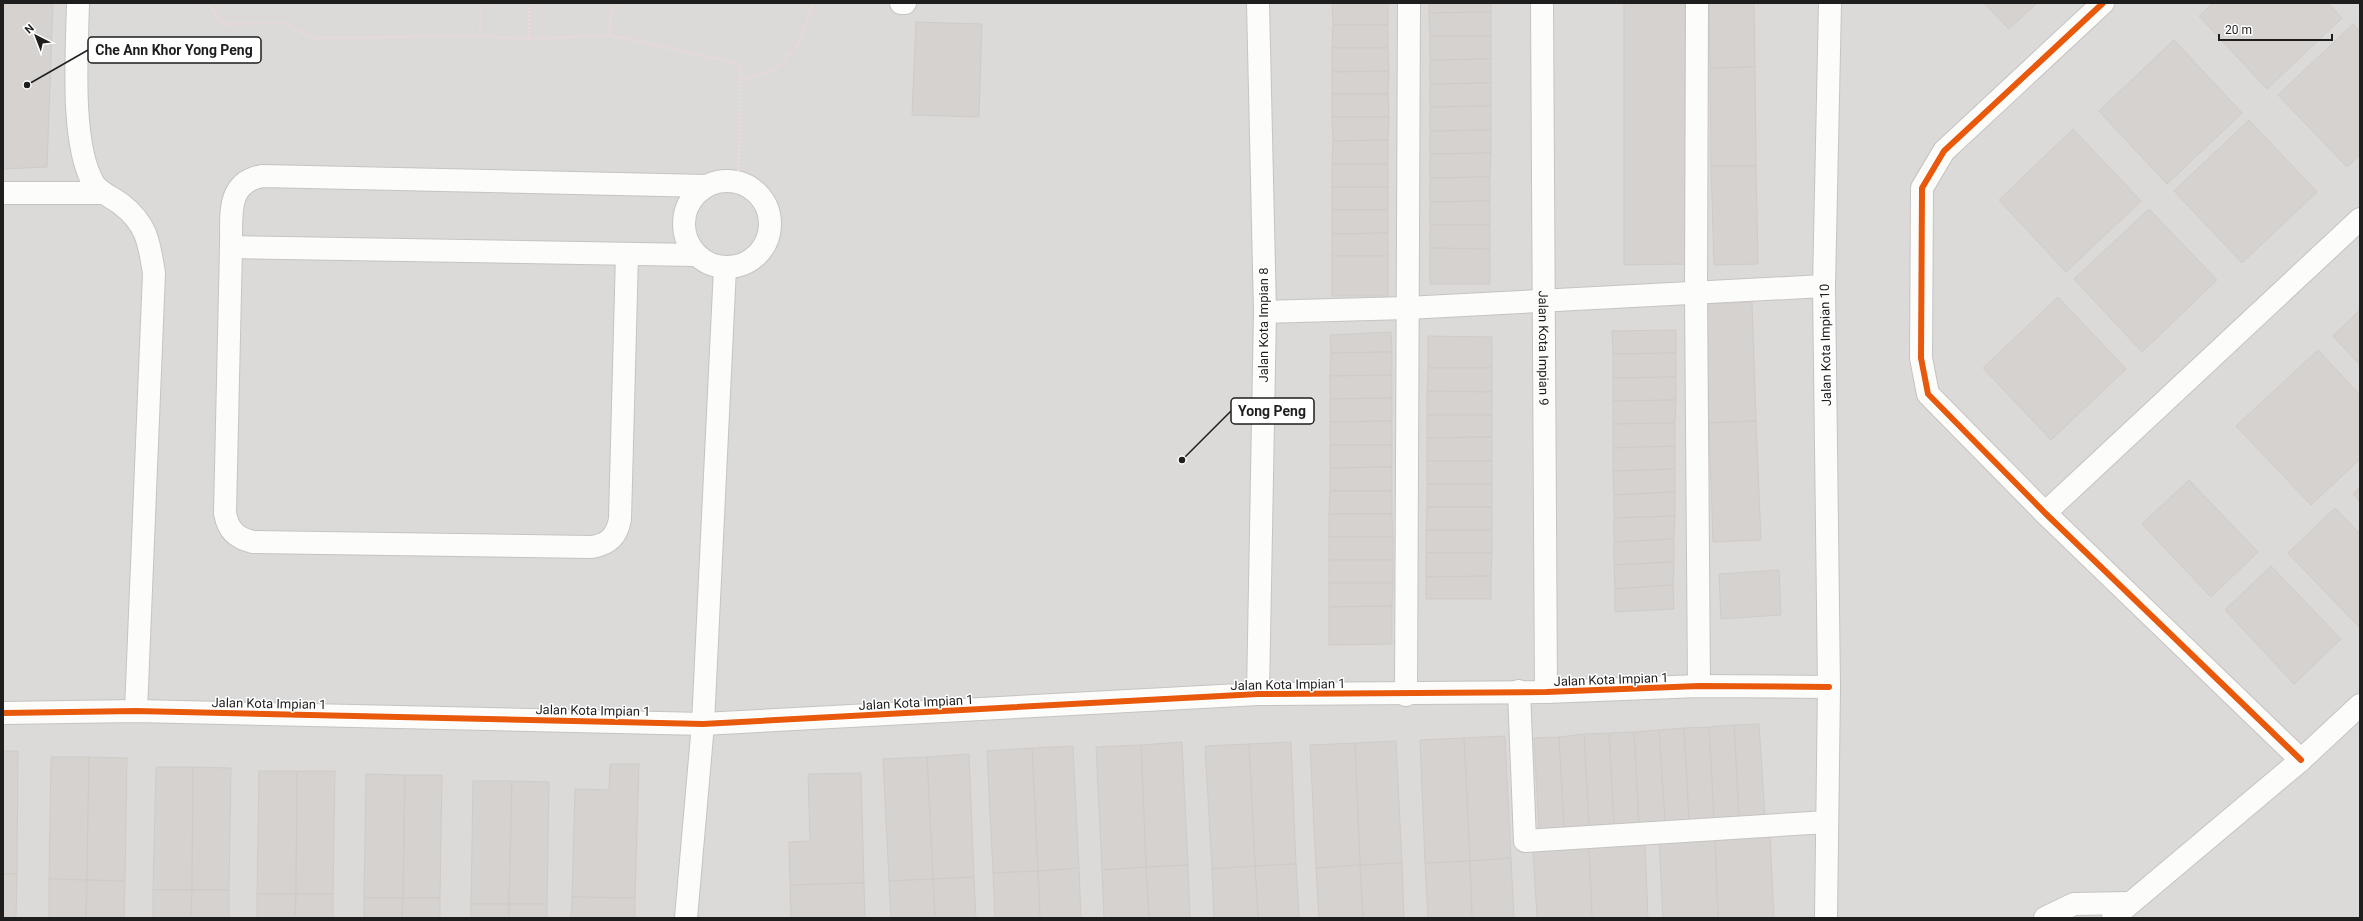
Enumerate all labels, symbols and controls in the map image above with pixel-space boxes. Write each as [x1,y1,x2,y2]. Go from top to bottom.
north arrow [16,16,56,56]
scale bar [2219,16,2332,42]
text: N [22,21,37,36]
text: 20 m [2225,23,2252,37]
callout: Che Ann Khor Yong Peng [88,37,261,63]
text: Che Ann Khor Yong Peng [95,42,253,58]
street label: Jalan Kota Impian 8 [1256,267,1271,383]
street label: Jalan Kota Impian 10 [1817,284,1834,406]
street label: Jalan Kota Impian 9 [1536,290,1551,406]
callout: Yong Peng [1231,398,1314,424]
text: Yong Peng [1238,403,1306,419]
street label: Jalan Kota Impian 1 [1553,670,1669,689]
street label: Jalan Kota Impian 1 [1230,676,1346,693]
street label: Jalan Kota Impian 1 [858,692,974,713]
street label: Jalan Kota Impian 1 [211,695,327,712]
street label: Jalan Kota Impian 1 [535,702,651,719]

